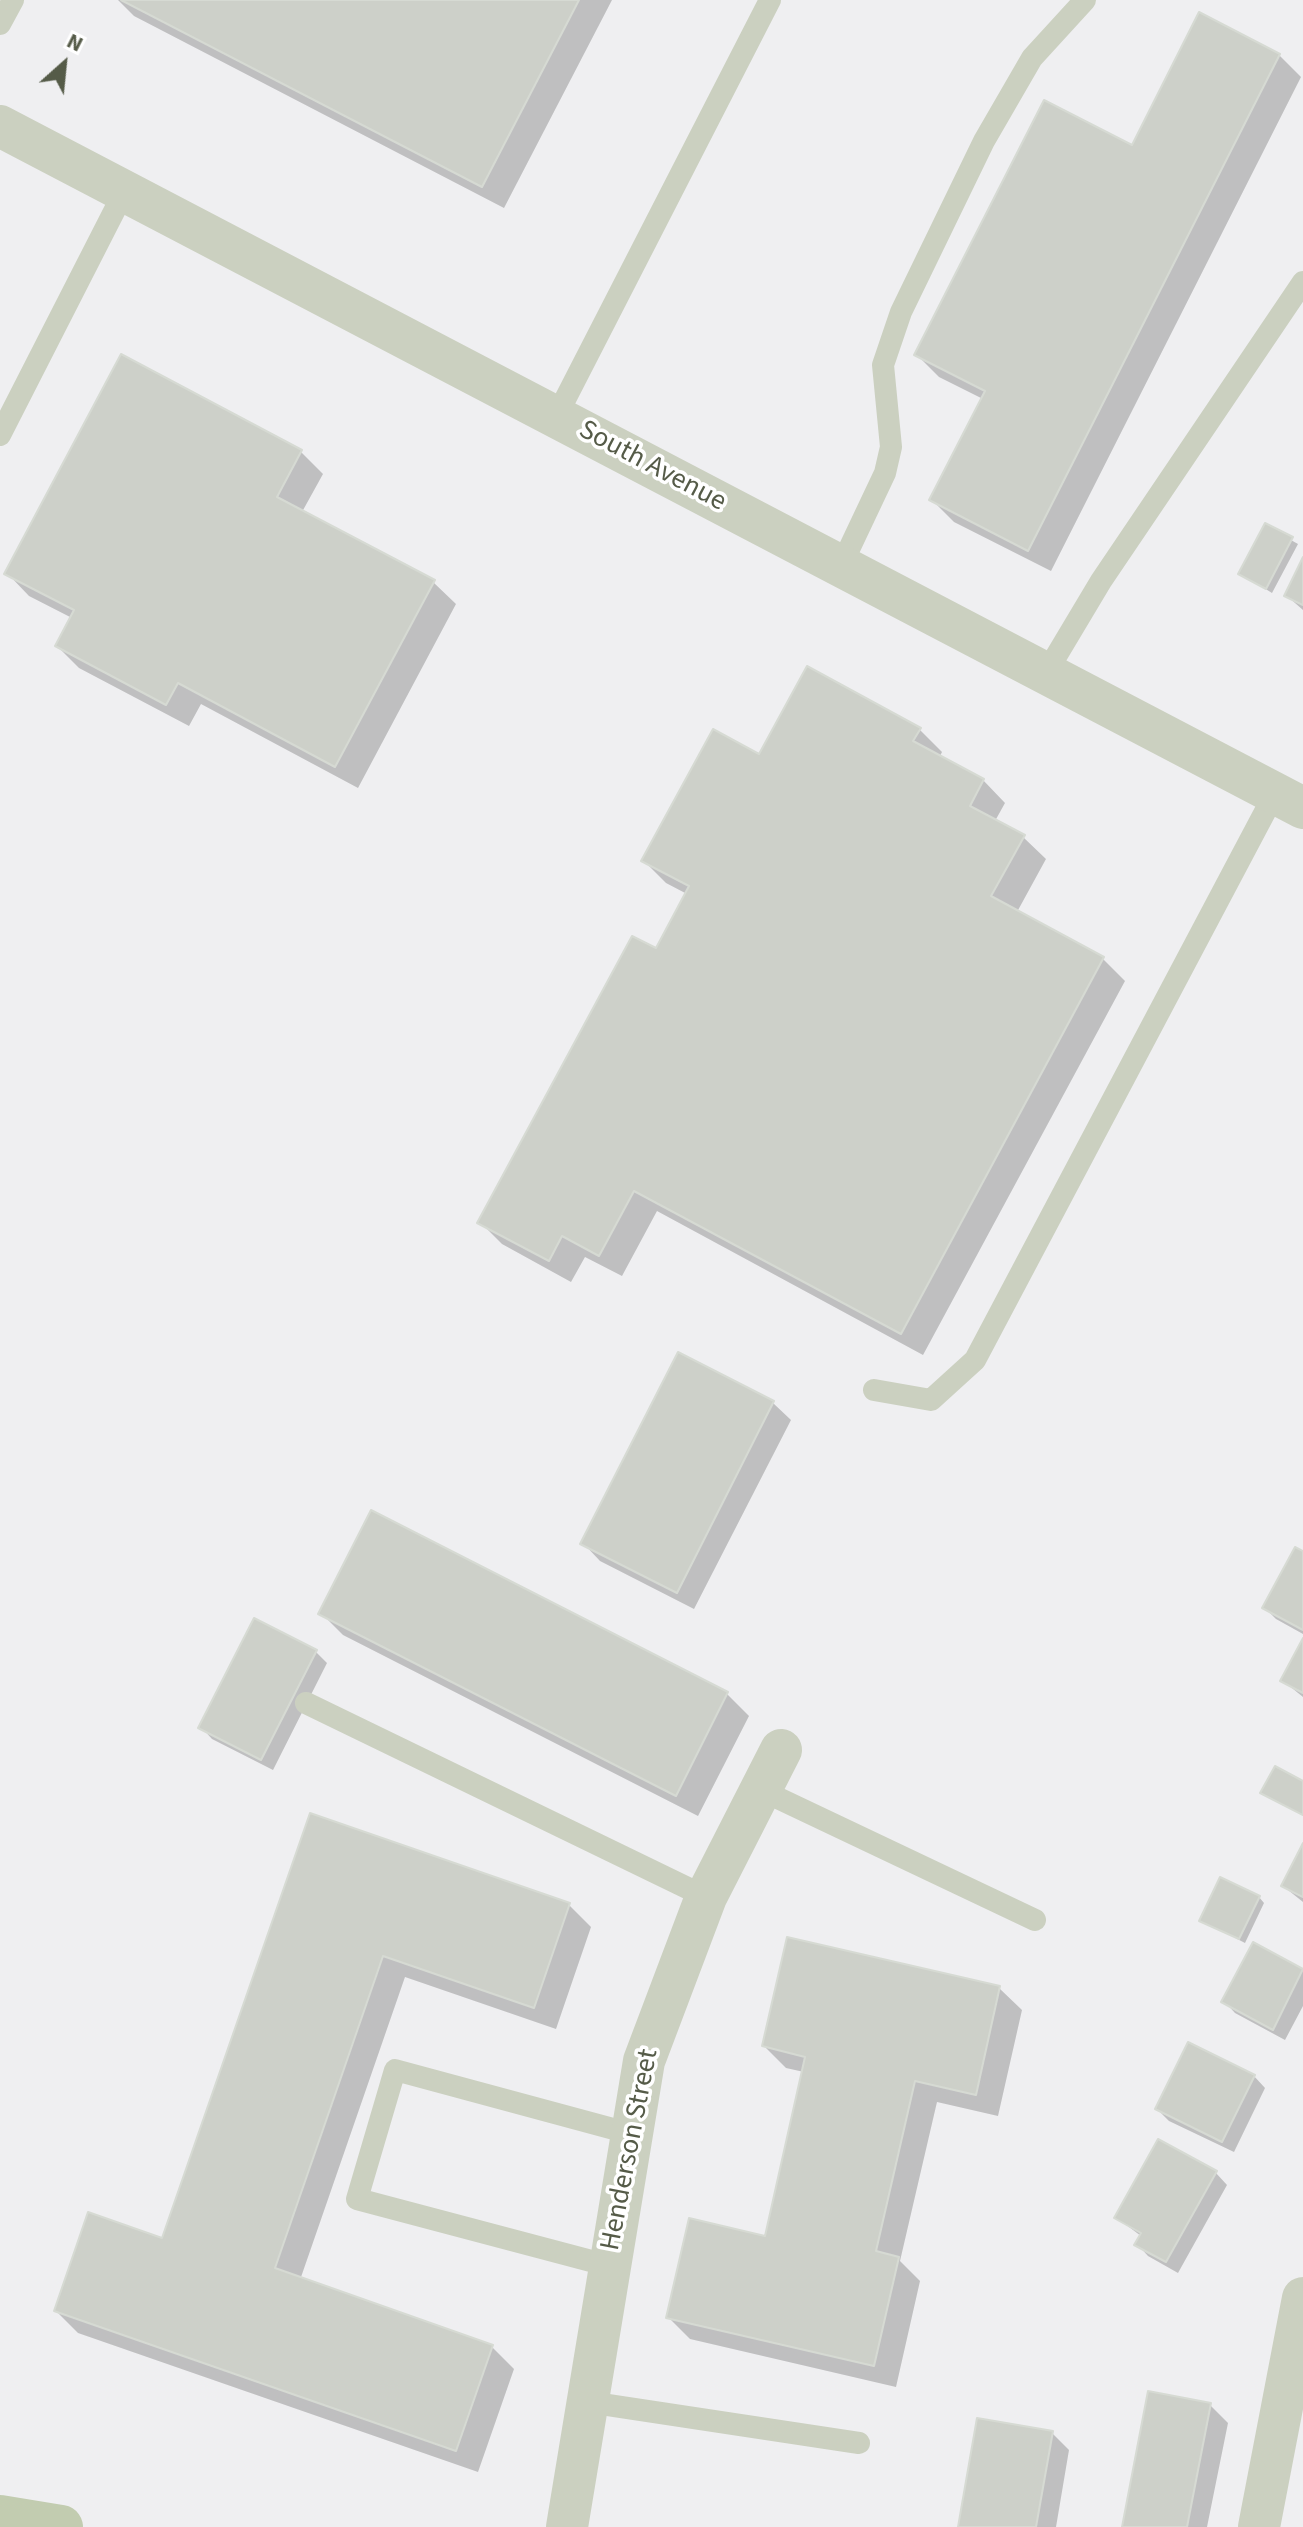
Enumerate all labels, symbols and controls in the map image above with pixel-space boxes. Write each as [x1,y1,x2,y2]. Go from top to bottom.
north arrow [24,24,104,104]
text: N [61,25,89,60]
street label: South Avenue [573,414,731,520]
street label: Henderson Street [595,2046,667,2254]

